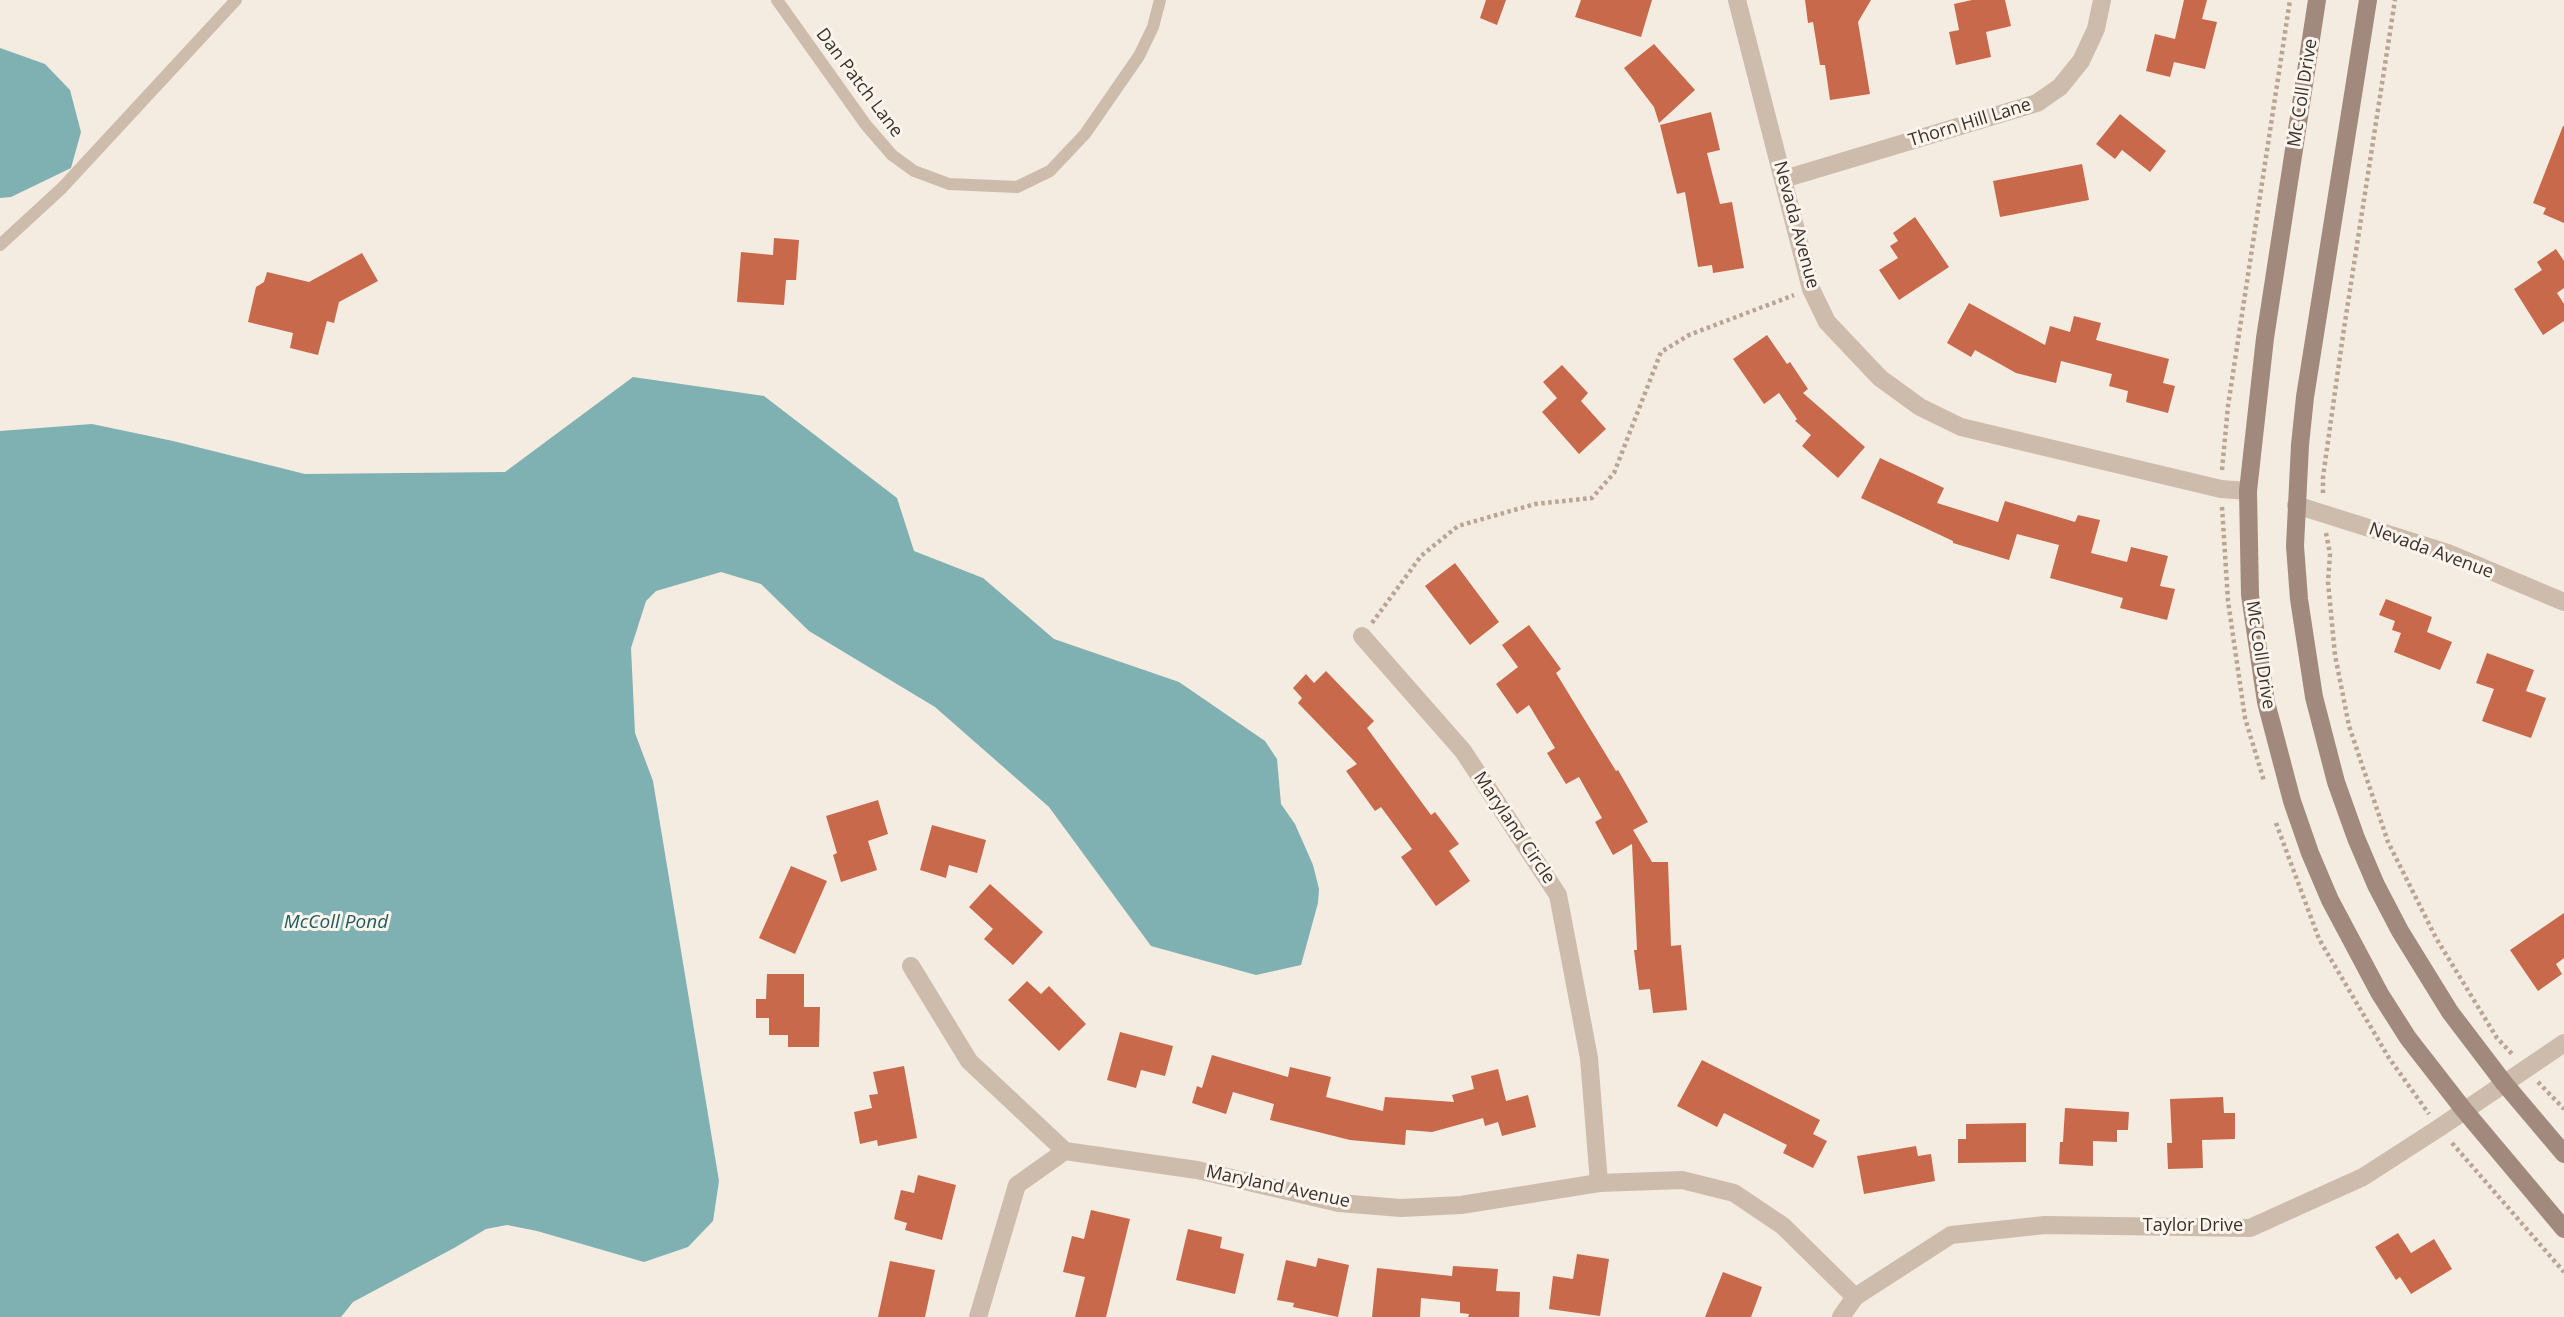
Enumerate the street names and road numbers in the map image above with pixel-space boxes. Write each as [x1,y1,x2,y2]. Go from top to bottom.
street label: Dan Patch Lane [811,24,907,142]
street label: Mc Coll Drive [2284,37,2322,149]
street label: Thorn Hill Lane [1906,94,2034,152]
street label: Nevada Avenue [1769,159,1823,291]
street label: Nevada Avenue [2366,518,2496,584]
street label: Mc Coll Drive [2241,599,2279,711]
street label: Maryland Circle [1469,768,1559,888]
street label: Maryland Avenue [1204,1161,1352,1213]
street label: Taylor Drive [2143,1215,2243,1237]

